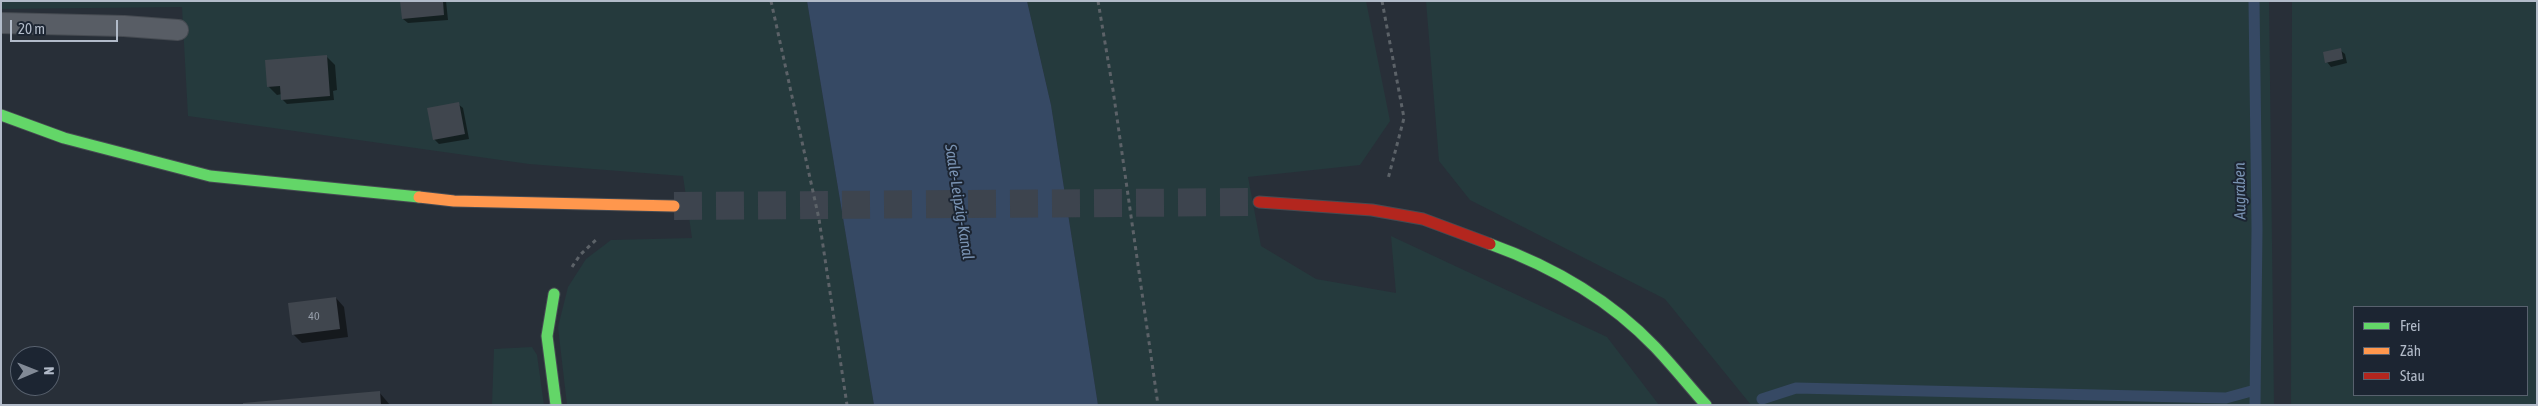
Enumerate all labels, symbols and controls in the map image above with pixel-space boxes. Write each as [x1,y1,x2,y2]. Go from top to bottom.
scale bar [12,10,120,42]
text: 20 m [18,20,45,37]
water label: Saale-Leipzig-Kanal [940,143,978,261]
water label: Augraben [2230,162,2250,220]
legend [2353,306,2528,396]
house number: 40 [308,309,320,323]
text: Frei [2400,317,2420,334]
text: Zäh [2400,342,2421,359]
north arrow [10,346,60,396]
text: N [41,366,57,375]
text: Stau [2400,367,2425,384]

